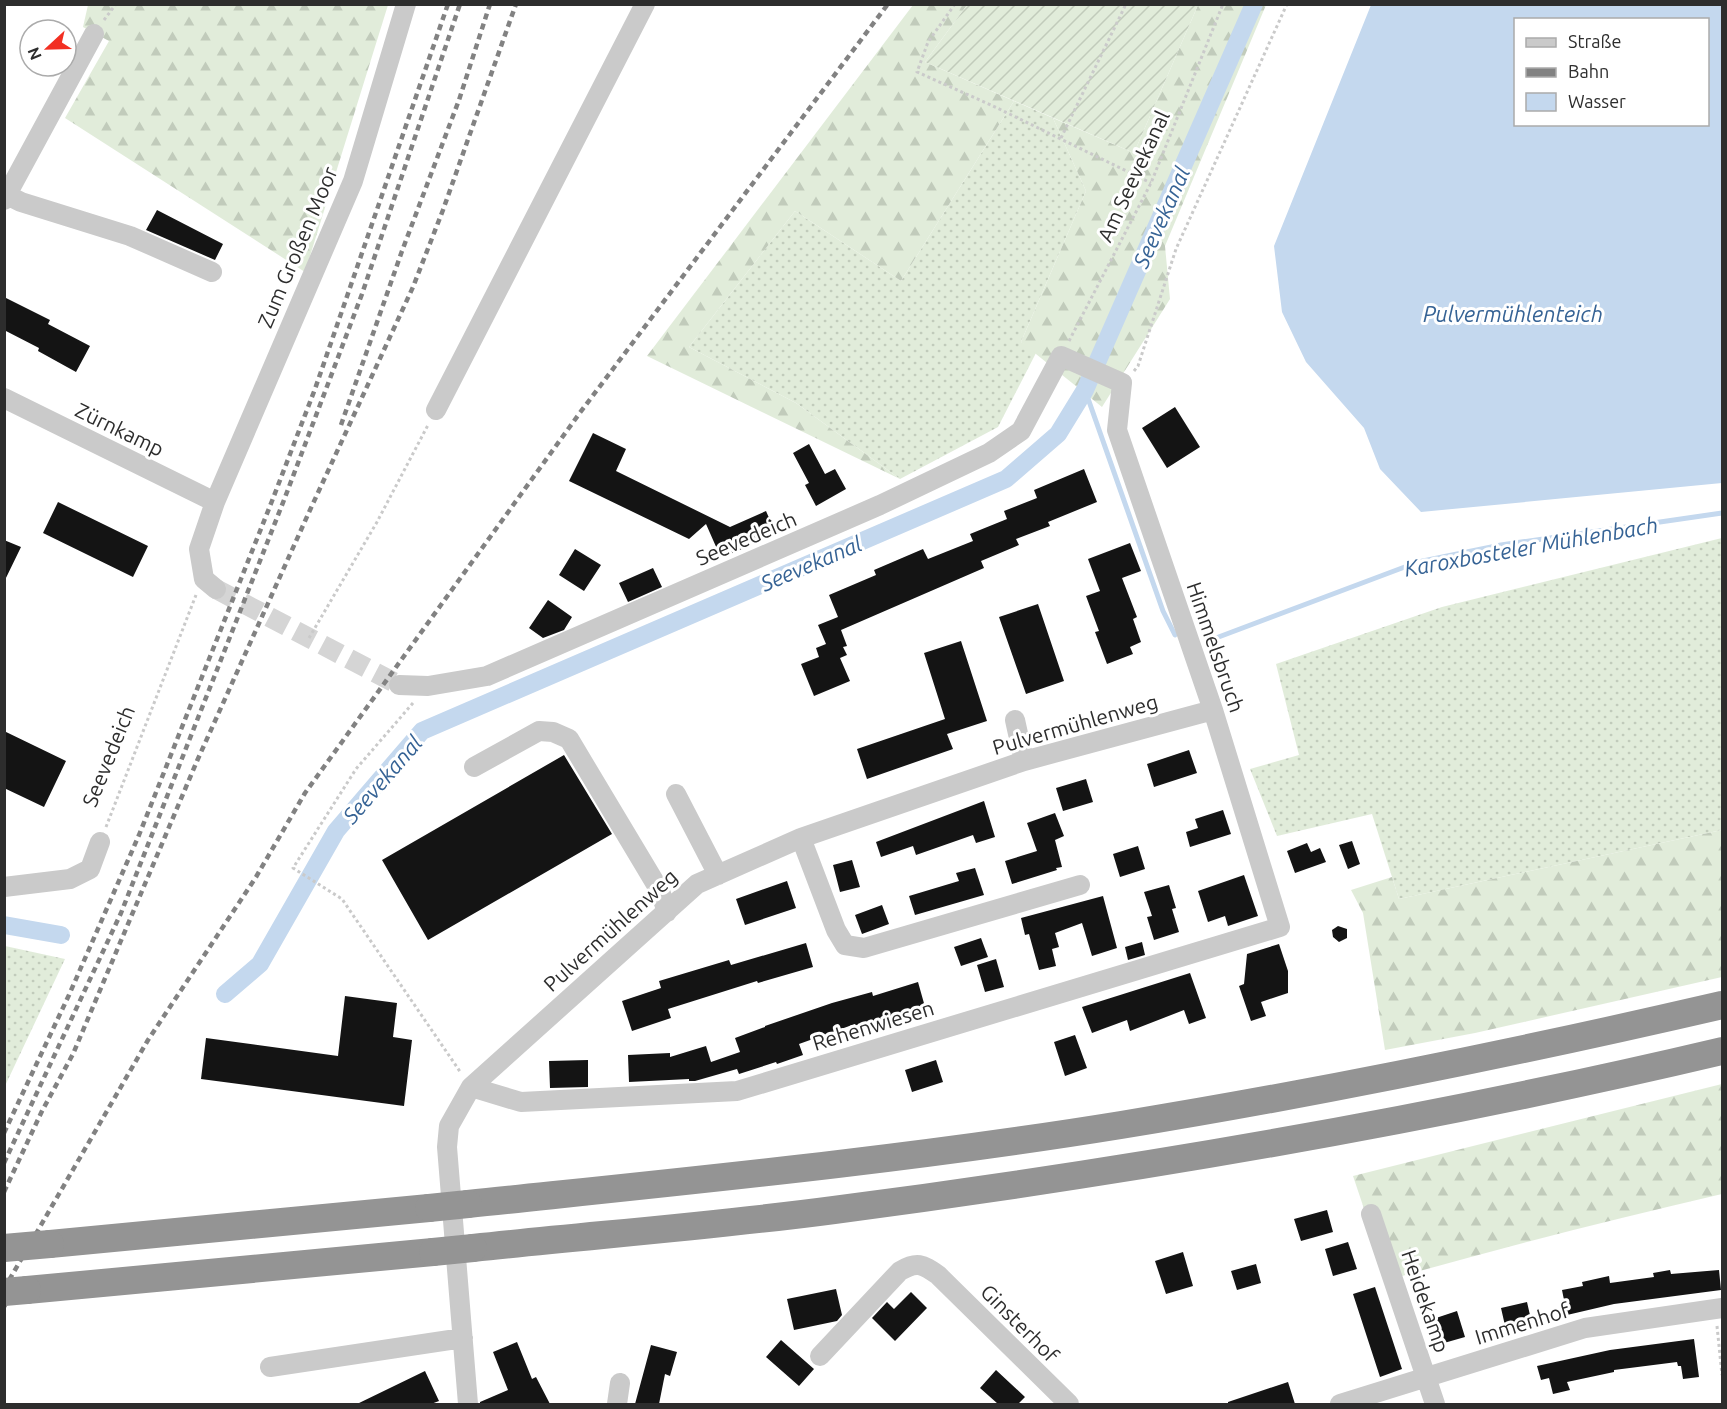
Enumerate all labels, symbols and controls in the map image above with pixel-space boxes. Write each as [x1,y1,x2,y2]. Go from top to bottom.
north arrow [18,18,78,78]
legend [1514,18,1709,126]
text: Straße [1568,31,1621,51]
text: N [24,45,45,63]
text: Bahn [1568,61,1609,81]
text: Wasser [1568,91,1626,111]
street label: Am Seevekanal [1092,106,1174,246]
water label: Seevekanal [1127,162,1195,272]
street label: Zum Großen Moor [252,163,342,331]
water label: Pulvermühlenteich [1423,301,1603,326]
street label: Zürnkamp [72,397,168,461]
street label: Seevedeich [692,506,800,570]
water label: Karoxbosteler Mühlenbach [1402,511,1660,581]
water label: Seevekanal [756,530,866,596]
street label: Himmelsbruch [1182,579,1250,715]
street label: Pulvermühlenweg [990,689,1160,759]
street label: Seevedeich [77,702,139,810]
water label: Seevekanal [337,730,427,829]
street label: Pulvermühlenweg [538,864,682,996]
street label: Rehenwiesen [809,995,937,1055]
street label: Heidekamp [1397,1247,1455,1355]
street label: Ginsterhof [976,1279,1065,1368]
street label: Immenhof [1472,1297,1573,1349]

